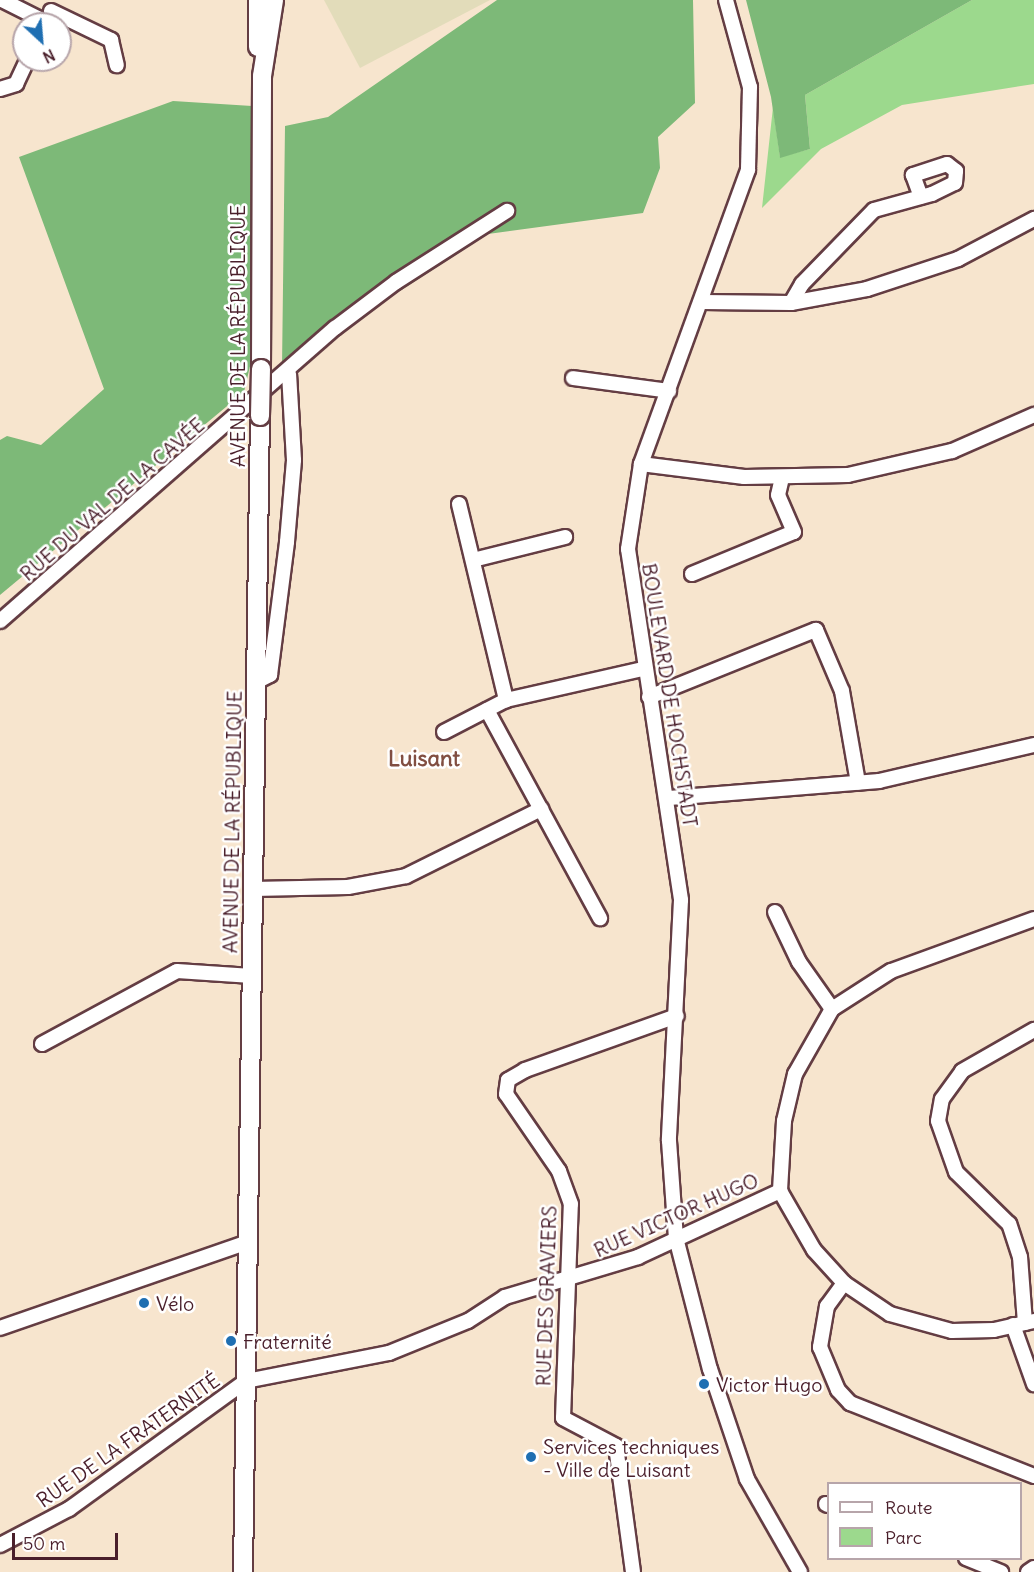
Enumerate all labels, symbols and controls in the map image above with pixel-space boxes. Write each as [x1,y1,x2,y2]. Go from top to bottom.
north arrow [12,12,72,72]
text: N [40,45,58,68]
street label: AVENUE DE LA RÉPUBLIQUE [225,205,249,467]
street label: RUE DU VAL DE LA CAVÉE [15,412,209,586]
street label: BOULEVARD DE HOCHSTADT [637,561,703,829]
street label: AVENUE DE LA RÉPUBLIQUE [218,690,246,954]
district label: Luisant [388,746,460,772]
street label: RUE VICTOR HUGO [590,1168,762,1262]
street label: RUE DES GRAVIERS [531,1205,561,1387]
place label: Vélo [156,1291,194,1315]
marker: Vélo [137,1296,151,1310]
place label: Fraternité [243,1329,332,1353]
marker: Fraternité [224,1334,238,1348]
street label: RUE DE LA FRATERNITÉ [32,1368,224,1512]
place label: Victor Hugo [716,1372,822,1396]
marker: Victor Hugo [697,1377,711,1391]
place label: Services techniques - Ville de Luisant [543,1434,719,1481]
marker: Services techniques - Ville de Luisant [524,1450,538,1464]
legend [827,1482,1022,1560]
text: Route [885,1496,933,1519]
scale bar [15,1521,122,1559]
text: Parc [885,1526,922,1549]
text: 50 m [23,1532,65,1555]

